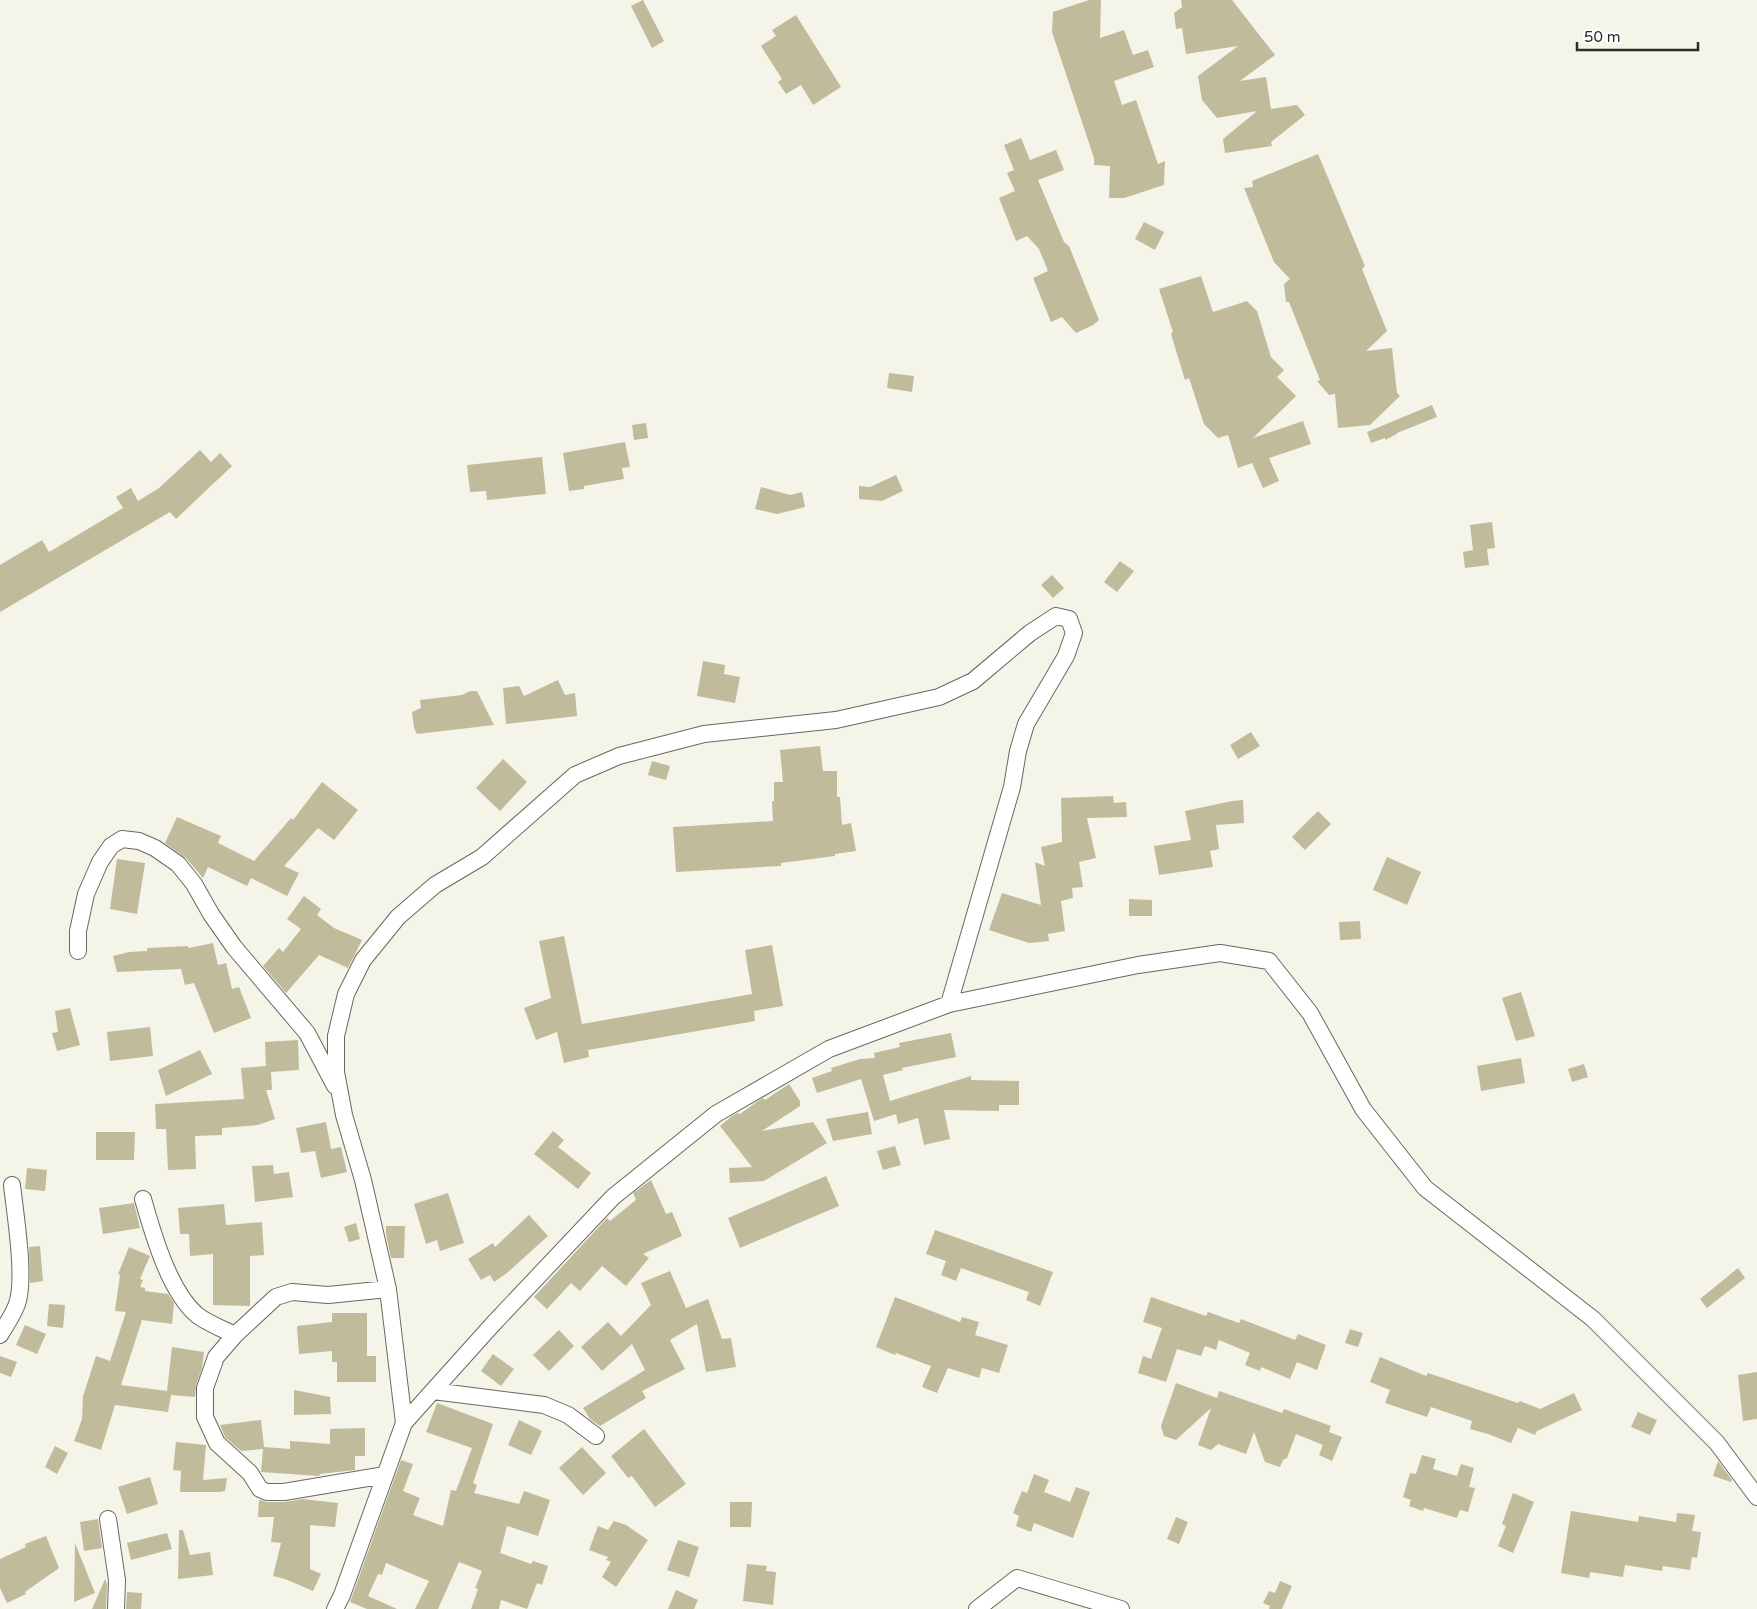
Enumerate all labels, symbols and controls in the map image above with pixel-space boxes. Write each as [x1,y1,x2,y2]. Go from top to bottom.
scale bar [1577,20,1698,52]
text: 50 m [1584,28,1621,46]

